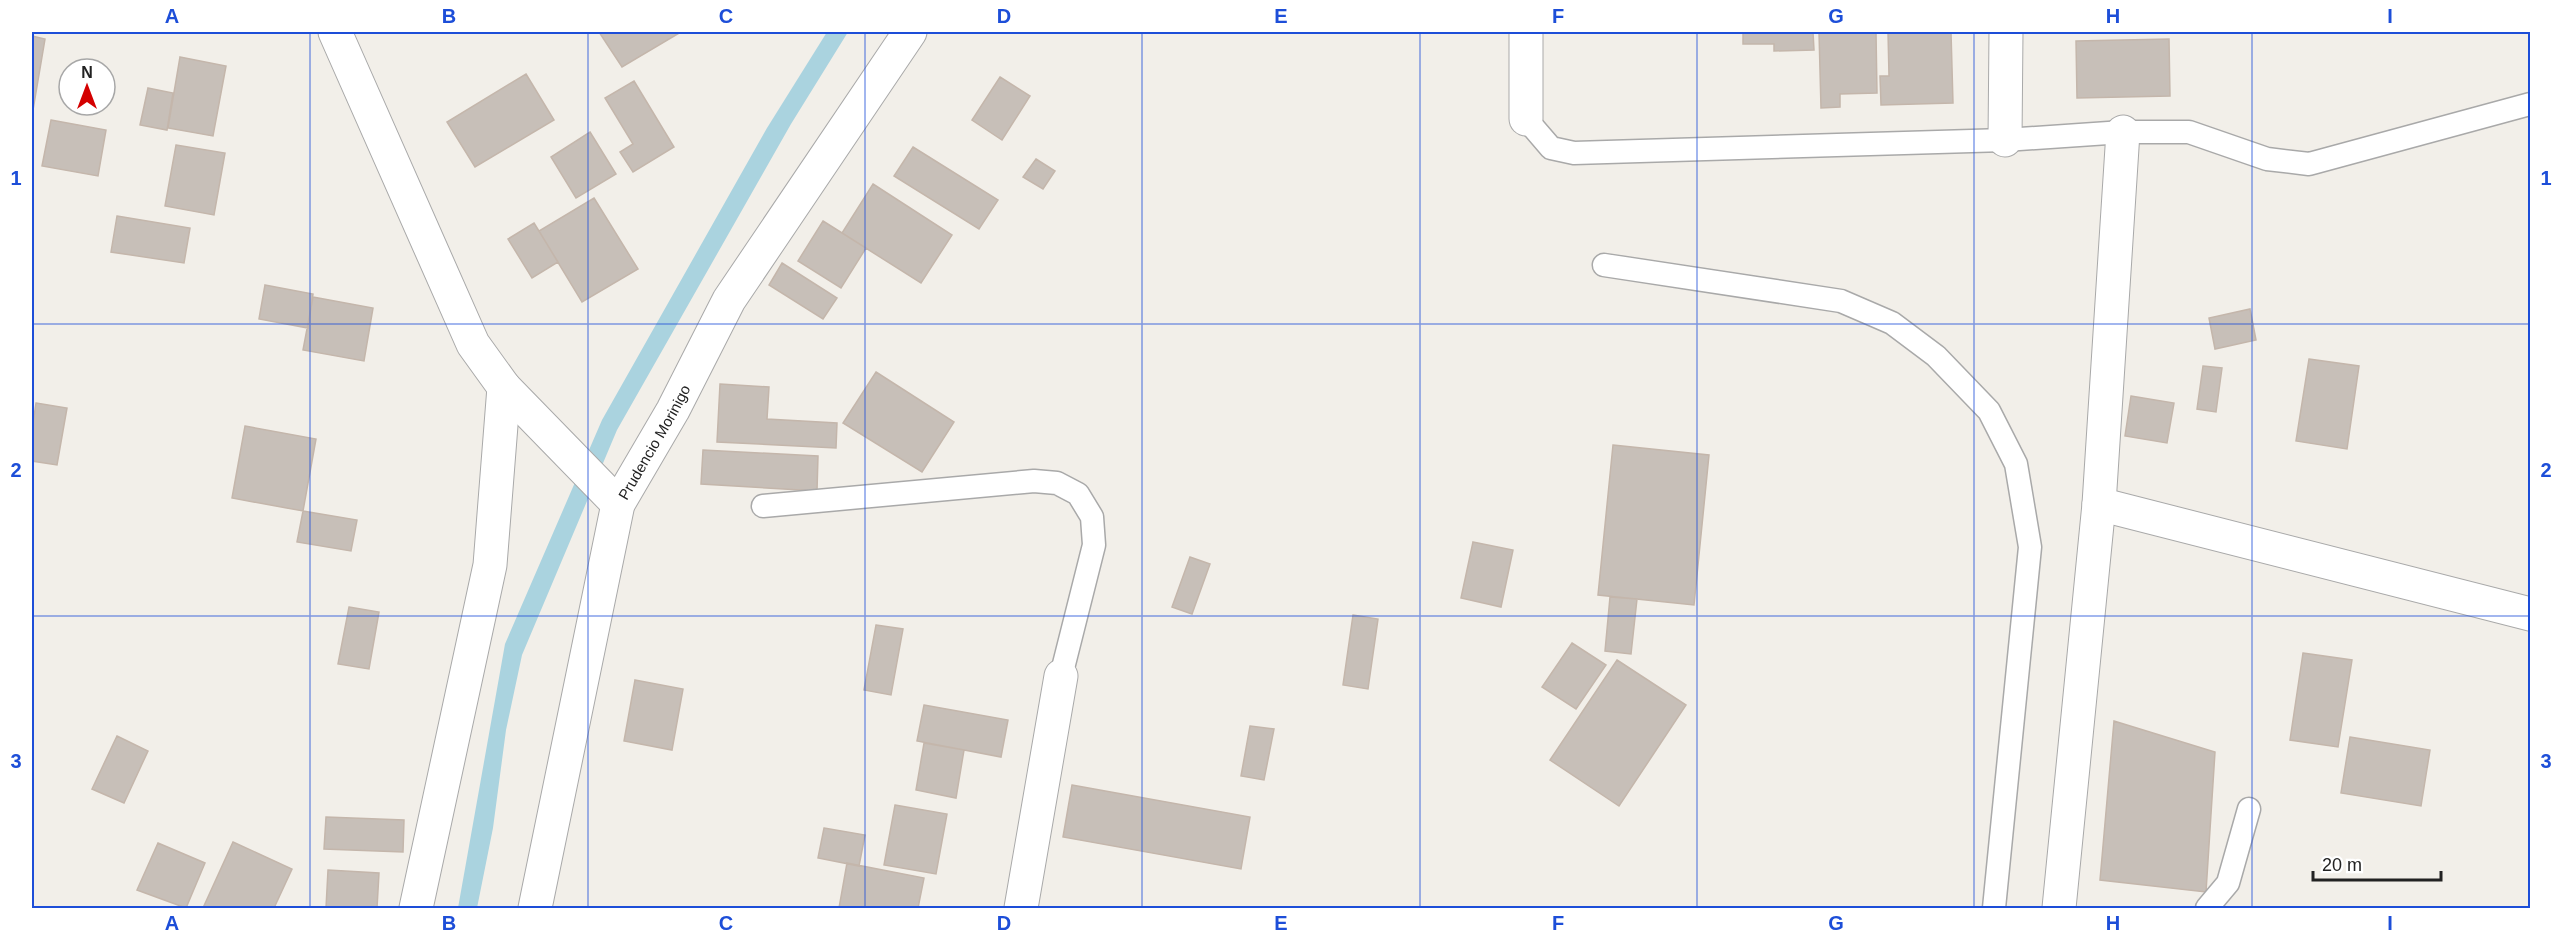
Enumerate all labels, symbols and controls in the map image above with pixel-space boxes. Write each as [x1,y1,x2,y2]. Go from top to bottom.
text: A [165,5,179,27]
text: B [442,5,456,27]
text: C [719,5,733,27]
text: D [997,5,1011,27]
text: E [1274,5,1288,27]
text: F [1552,5,1564,27]
text: G [1828,5,1844,27]
text: H [2106,5,2120,27]
text: I [2387,5,2393,27]
north arrow [57,57,117,117]
text: N [81,64,93,81]
text: 1 [10,167,22,189]
text: 1 [2540,167,2552,189]
street label: Prudencio Morinigo [614,382,693,502]
text: 2 [10,459,22,481]
text: 2 [2540,459,2552,481]
text: 3 [10,750,22,772]
text: 3 [2540,750,2552,772]
scale bar [2313,844,2440,882]
text: 20 m [2322,855,2362,875]
text: A [165,912,179,934]
text: B [442,912,456,934]
text: C [719,912,733,934]
text: D [997,912,1011,934]
text: E [1274,912,1288,934]
text: F [1552,912,1564,934]
text: G [1828,912,1844,934]
text: H [2106,912,2120,934]
text: I [2387,912,2393,934]

